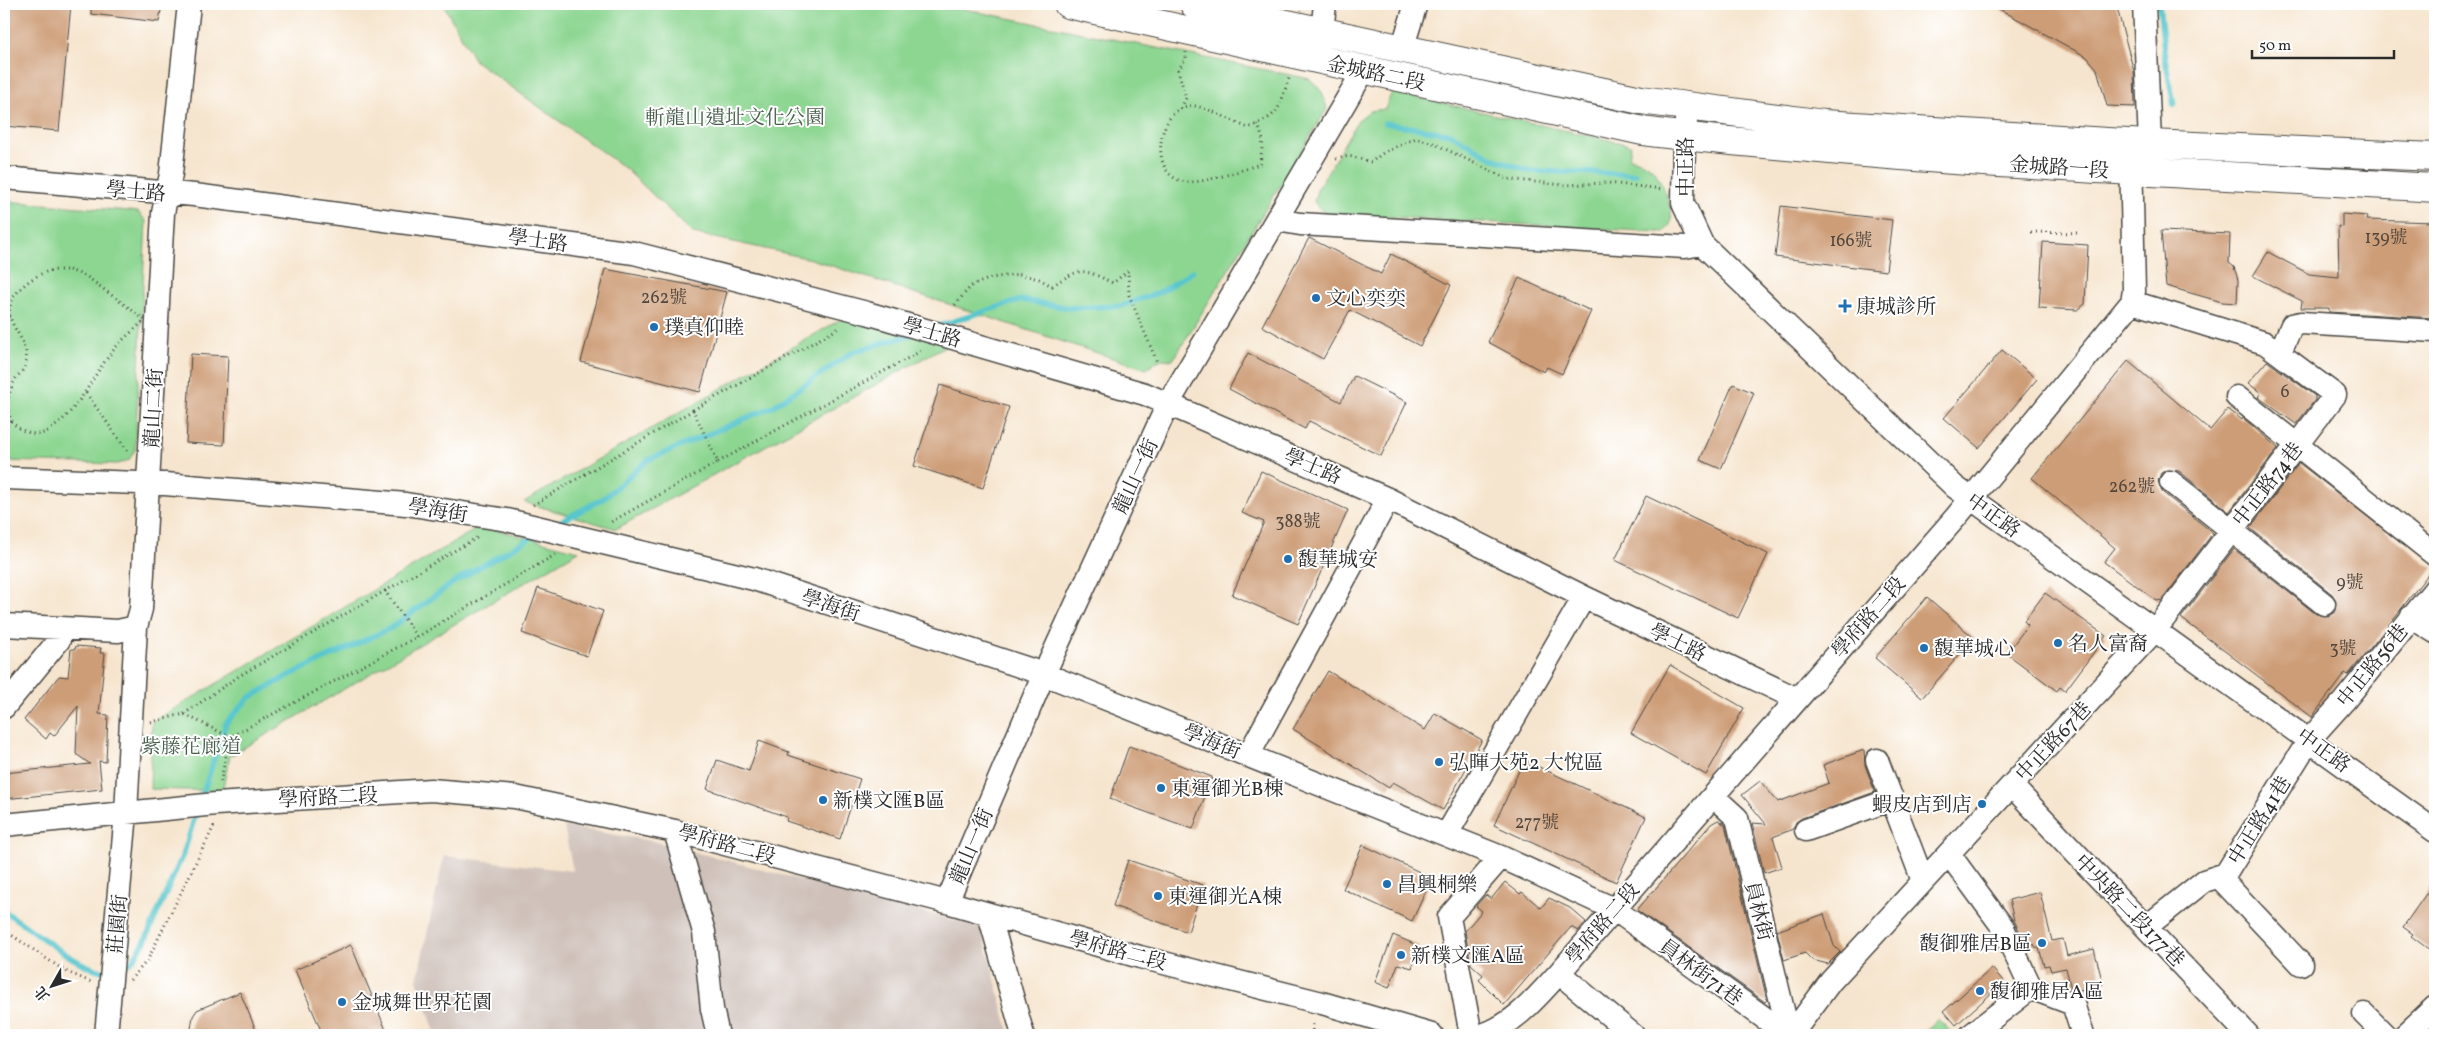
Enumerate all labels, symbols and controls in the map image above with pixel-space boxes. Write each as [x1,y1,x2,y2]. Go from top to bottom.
scale bar [2252,28,2394,60]
text: 50 m [2259,36,2291,57]
street label: 金城路二段 [1324,51,1427,99]
park label: 斬龍山遺址文化公園 [645,105,825,133]
street label: 中正路 [1673,137,1701,197]
street label: 金城路一段 [2008,152,2110,186]
street label: 學士路 [105,176,167,210]
street label: 學士路 [506,224,569,260]
house number: 139號 [2364,226,2408,251]
house number: 166號 [1829,229,1873,254]
house number: 262號 [641,286,687,311]
place label: 文心奕奕 [1326,286,1406,314]
marker: 文心奕奕 [1310,292,1322,304]
place label: 康城診所 [1856,294,1936,322]
marker: 康城診所 [1838,299,1852,313]
street label: 學士路 [899,312,964,356]
place label: 璞真仰睦 [664,315,744,343]
marker: 璞真仰睦 [648,321,660,333]
street label: 龍山二街 [139,367,171,449]
house number: 6 [2280,380,2290,405]
street label: 龍山一街 [1107,435,1166,519]
street label: 中正路74巷 [2227,437,2310,533]
street label: 學士路 [1279,443,1345,492]
house number: 262號 [2109,475,2155,500]
street label: 中正路 [1960,488,2025,546]
street label: 學海街 [406,493,470,530]
house number: 388號 [1275,510,1321,535]
place label: 馥華城安 [1298,547,1378,575]
marker: 馥華城安 [1282,553,1294,565]
street label: 學府路二段 [1826,571,1913,665]
house number: 9號 [2336,571,2364,596]
street label: 學海街 [798,584,863,629]
street label: 學士路 [1644,618,1710,670]
street label: 中正路56巷 [2331,619,2416,714]
place label: 名人富裔 [2068,631,2148,659]
place label: 馥華城心 [1934,636,2014,664]
marker: 名人富裔 [2052,637,2064,649]
house number: 3號 [2329,637,2357,662]
marker: 馥華城心 [1918,642,1930,654]
street label: 中正路67巷 [2010,696,2099,788]
street label: 學海街 [1178,719,1244,767]
street label: 中正路 [2290,723,2355,781]
park label: 紫藤花廊道 [141,734,241,762]
place label: 弘暉大苑2 大悅區 [1449,750,1604,778]
marker: 弘暉大苑2 大悅區 [1433,756,1445,768]
street label: 中正路41巷 [2222,771,2299,871]
place label: 東運御光B棟 [1171,776,1283,804]
street label: 學府路二段 [277,782,379,816]
marker: 東運御光B棟 [1155,782,1167,794]
place label: 新樸文匯B區 [833,788,945,816]
place label: 蝦皮店到店 [1872,792,1972,820]
marker: 新樸文匯B區 [817,794,829,806]
marker: 蝦皮店到店 [1976,798,1988,810]
street label: 龍山一街 [944,804,1001,889]
house number: 277號 [1515,811,1559,836]
street label: 學府路二段 [675,819,778,872]
street label: 中央路二段177巷 [2067,849,2190,974]
place label: 昌興桐樂 [1397,872,1477,900]
street label: 學府路二段 [1560,877,1647,971]
marker: 昌興桐樂 [1381,878,1393,890]
street label: 員林街 [1736,879,1778,944]
place label: 東運御光A棟 [1168,884,1282,912]
marker: 東運御光A棟 [1152,890,1164,902]
street label: 莊園街 [102,893,136,955]
street label: 學府路二段 [1066,925,1169,978]
place label: 馥御雅居B區 [1920,931,2032,959]
street label: 員林街71巷 [1652,934,1747,1014]
marker: 馥御雅居B區 [2036,937,2048,949]
place label: 新樸文匯A區 [1411,943,1525,971]
marker: 新樸文匯A區 [1395,949,1407,961]
north arrow [28,962,78,1012]
place label: 馥御雅居A區 [1990,979,2104,1007]
text: 北 [31,982,55,1005]
marker: 馥御雅居A區 [1974,985,1986,997]
place label: 金城舞世界花園 [352,990,492,1018]
marker: 金城舞世界花園 [336,996,348,1008]

